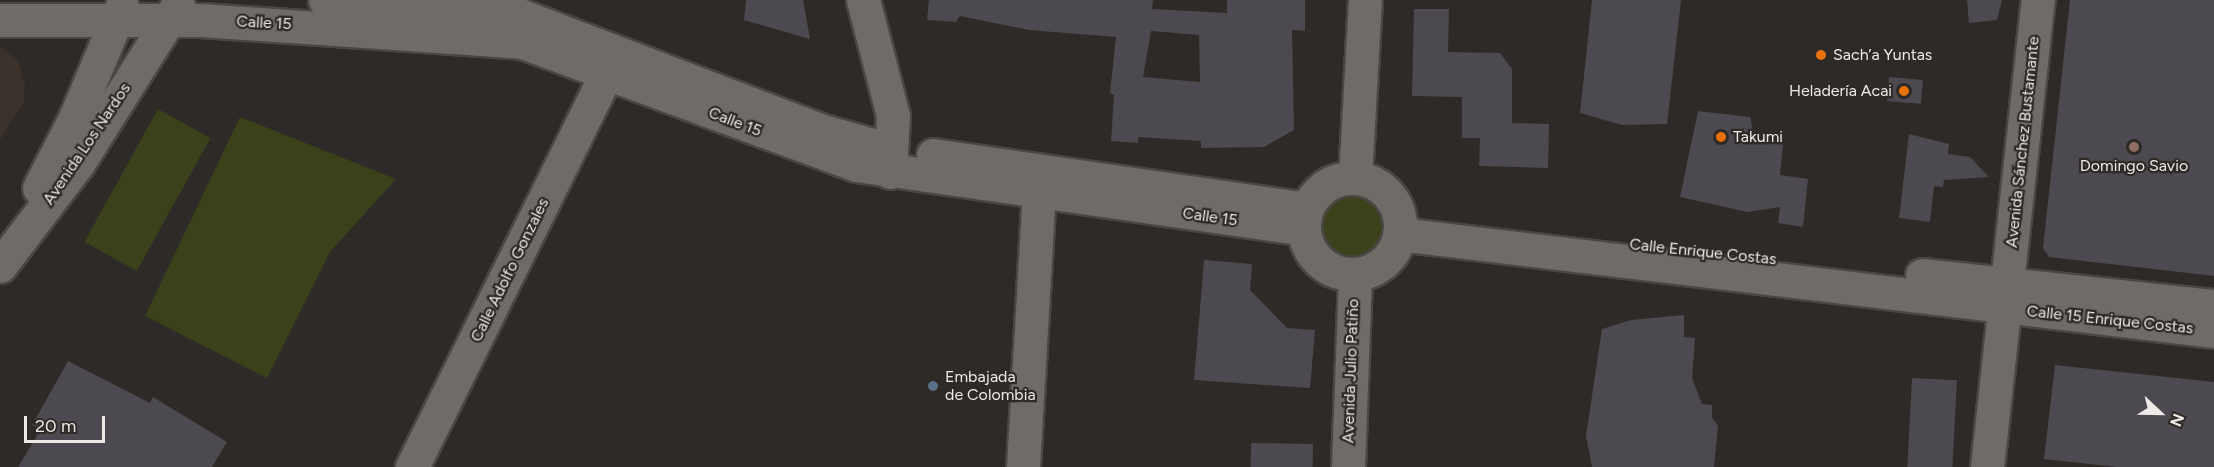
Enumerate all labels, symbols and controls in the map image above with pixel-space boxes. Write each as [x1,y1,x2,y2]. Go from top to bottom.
street label: Calle 15 [236,12,292,34]
street label: Avenida Sánchez Bustamante [2002,35,2044,249]
place label: Sach’a Yuntas [1833,45,1932,65]
marker: Sach’a Yuntas [1814,48,1828,62]
street label: Avenida Los Nardos [39,79,135,209]
place label: Heladería Acai [1789,81,1892,101]
marker: Heladería Acai [1897,84,1911,98]
street label: Calle 15 [706,103,764,141]
place label: Takumi [1733,127,1783,147]
marker: Takumi [1714,130,1728,144]
marker: Domingo Savio [2127,140,2141,154]
place label: Domingo Savio [2080,156,2188,176]
street label: Calle Adolfo Gonzales [467,195,553,345]
street label: Calle 15 [1181,204,1239,230]
street label: Calle Enrique Costas [1629,235,1777,269]
street label: Avenida Julio Patiño [1339,298,1363,444]
street label: Calle 15 Enrique Costas [2026,302,2194,338]
place label: Embajada de Colombia [945,367,1036,405]
marker: Embajada de Colombia [926,379,940,393]
north arrow [2130,383,2190,443]
scale bar [27,404,108,442]
text: N [2166,411,2188,429]
text: 20 m [35,415,76,437]

